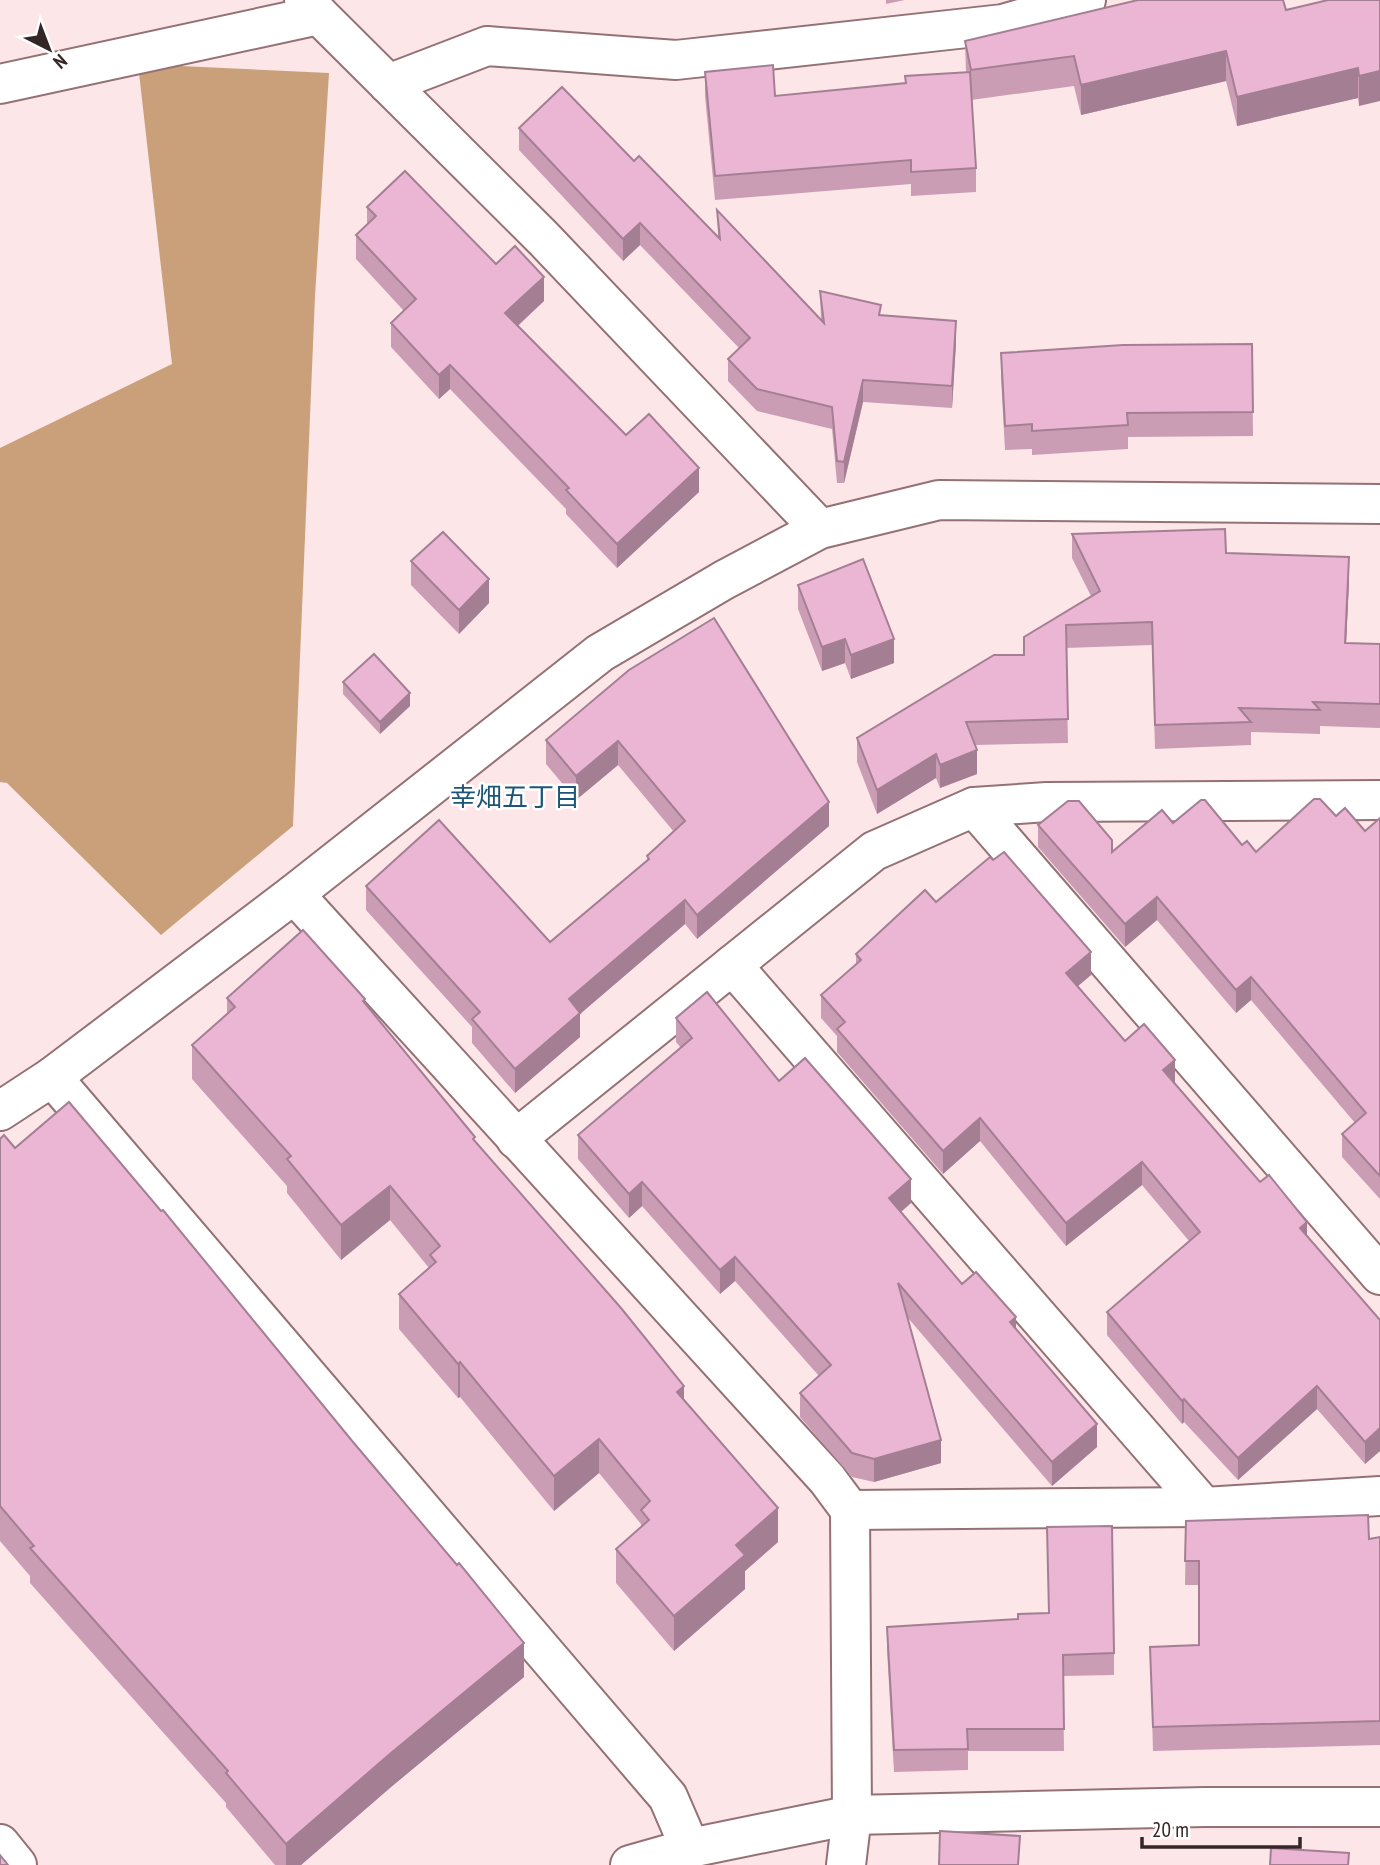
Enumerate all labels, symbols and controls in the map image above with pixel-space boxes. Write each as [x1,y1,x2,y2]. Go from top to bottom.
north arrow [14,14,84,84]
text: N [49,49,72,74]
district label: 幸畑五丁目 [450,780,580,813]
scale bar [1142,1806,1300,1850]
text: 20 m [1152,1816,1189,1843]

